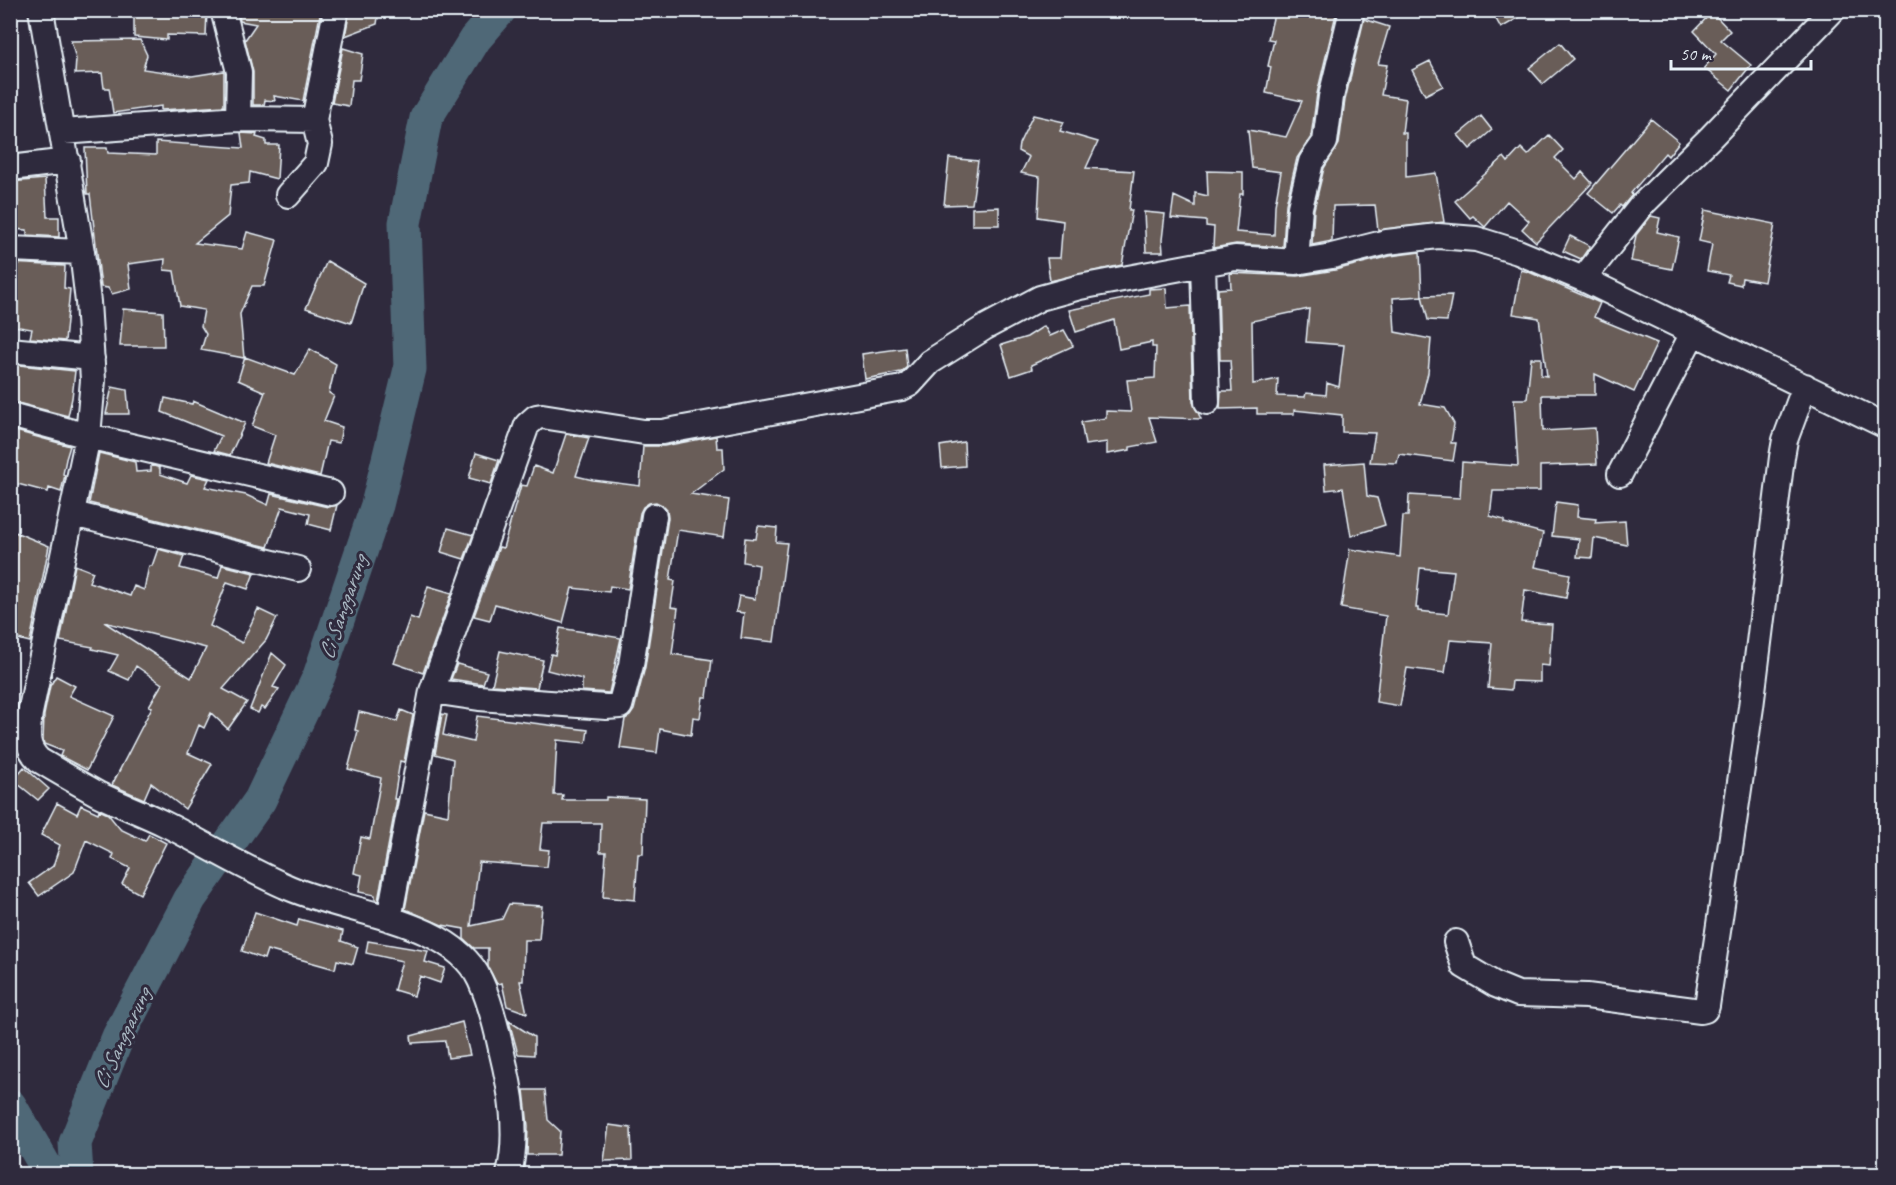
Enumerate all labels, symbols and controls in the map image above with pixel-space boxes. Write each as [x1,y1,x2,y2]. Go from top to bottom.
scale bar [1671,33,1810,71]
text: 50 m [1680,43,1713,65]
water label: Ci Sanggarung [312,549,375,663]
water label: Ci Sanggarung [86,981,159,1093]

